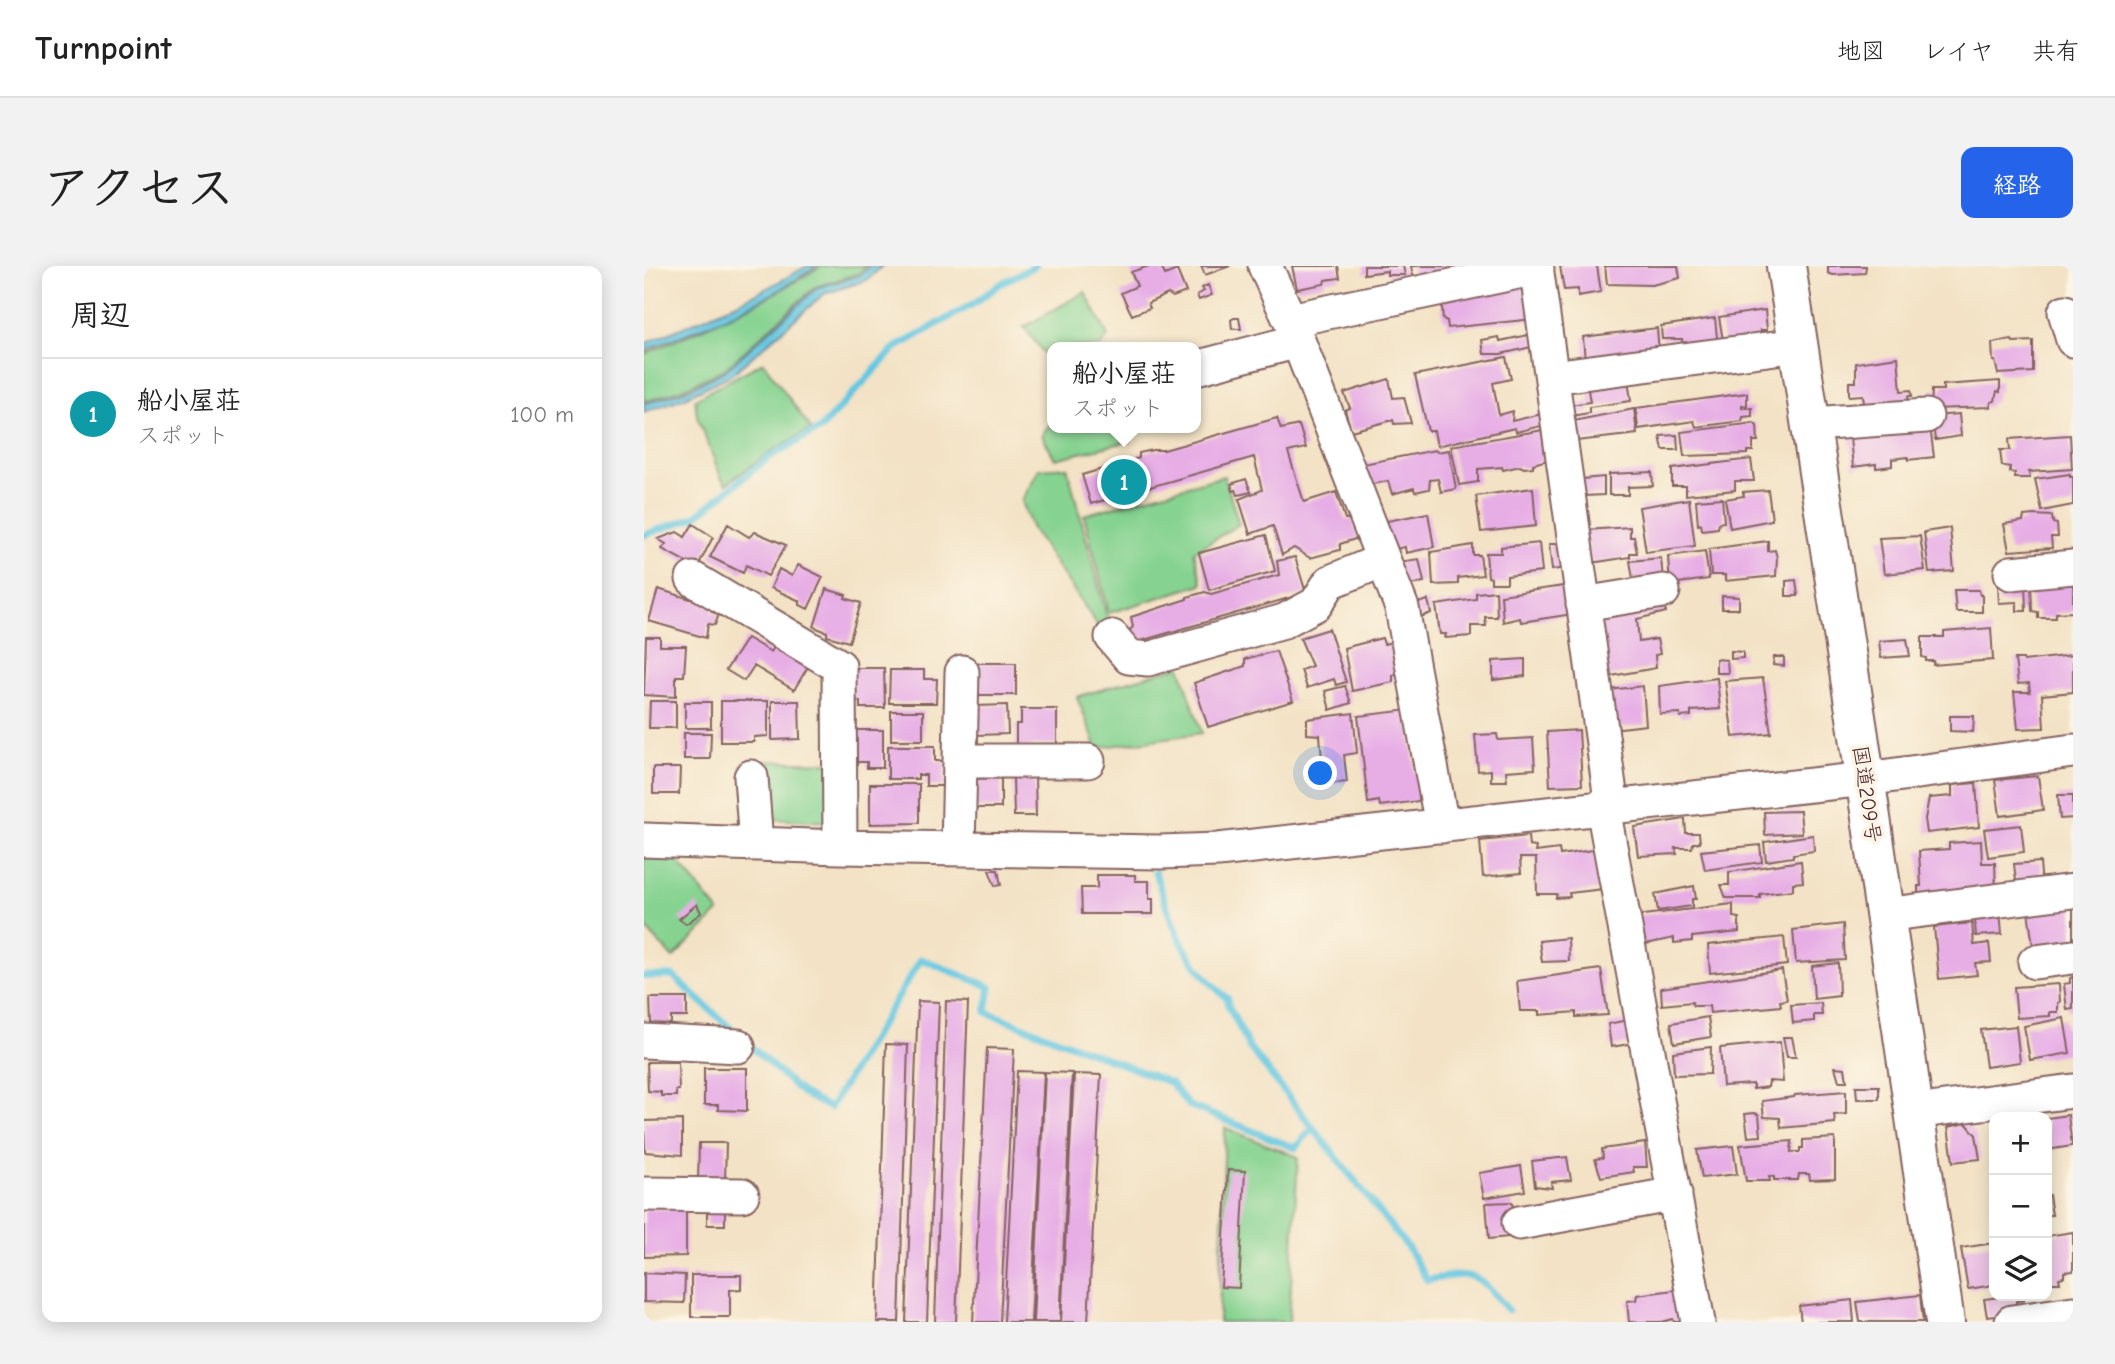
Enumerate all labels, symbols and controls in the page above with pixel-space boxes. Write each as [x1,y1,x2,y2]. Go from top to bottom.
text: Turnpoint [35,29,172,67]
text: 地図 [1837,37,1885,65]
text: レイヤ [1923,37,1994,65]
text: 共有 [2032,37,2080,65]
button: 経路 [1961,147,2073,218]
text: アクセス [42,160,235,216]
text: 周辺 [70,298,130,333]
popup [1047,342,1201,433]
text: 船小屋荘 [1072,359,1176,389]
text: 船小屋荘 [137,386,241,416]
text: スポット [1072,395,1164,422]
text: 1 [88,401,98,428]
text: 100 m [510,401,574,428]
text: スポット [137,422,229,449]
pin: 1 [1101,456,1147,508]
street label: 国道209号 [1848,744,1886,844]
your location [1303,756,1337,790]
map controls [1989,1112,2052,1301]
button: + [1989,1112,2052,1175]
button: − [1989,1175,2052,1238]
button: layers [1989,1238,2052,1301]

